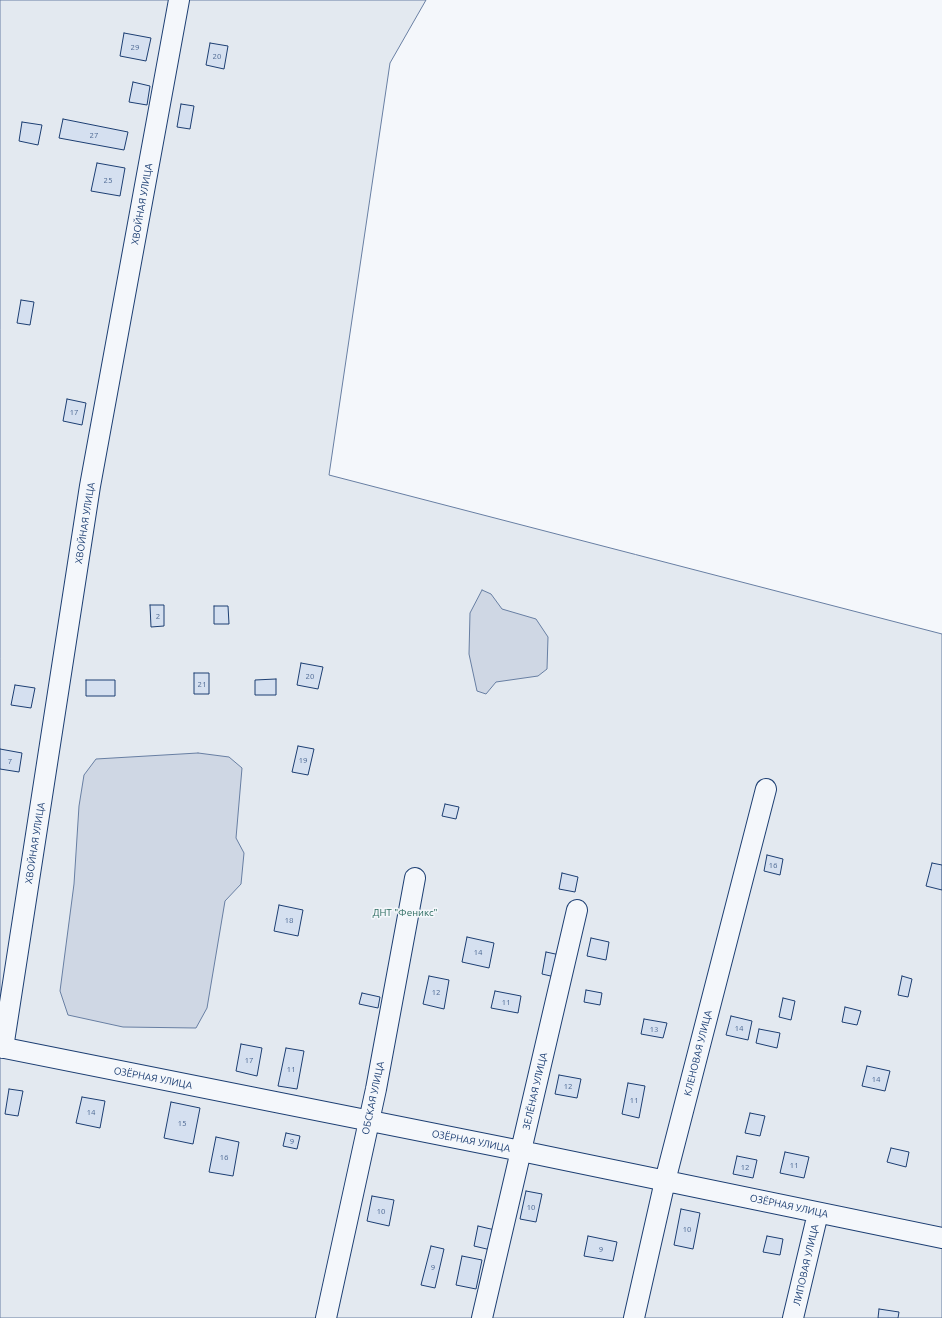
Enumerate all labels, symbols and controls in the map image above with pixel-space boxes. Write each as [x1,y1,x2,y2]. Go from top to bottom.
house number: 29 [130,42,140,52]
house number: 20 [212,51,222,61]
house number: 27 [89,130,99,140]
street label: ХВОЙНАЯ УЛИЦА [129,162,155,246]
house number: 25 [103,175,113,185]
house number: 17 [69,407,79,417]
street label: ХВОЙНАЯ УЛИЦА [73,481,97,565]
house number: 2 [156,611,160,621]
house number: 20 [305,671,315,681]
house number: 21 [197,679,207,689]
house number: 19 [298,755,308,765]
house number: 7 [8,756,12,766]
street label: ХВОЙНАЯ УЛИЦА [23,801,47,885]
house number: 16 [768,860,778,870]
park label: ДНТ "Феникс" [372,907,438,919]
house number: 18 [284,915,294,925]
house number: 14 [473,947,483,957]
house number: 12 [431,987,441,997]
house number: 11 [501,997,511,1007]
street label: КЛЕНОВАЯ УЛИЦА [682,1009,714,1097]
house number: 14 [734,1023,744,1033]
house number: 13 [649,1024,659,1034]
street label: ЗЕЛЁНАЯ УЛИЦА [520,1051,550,1131]
house number: 17 [244,1055,254,1065]
street label: ОБСКАЯ УЛИЦА [359,1060,387,1136]
street label: ОЗЁРНАЯ УЛИЦА [113,1064,193,1092]
house number: 11 [286,1064,296,1074]
house number: 14 [871,1074,881,1084]
house number: 12 [563,1081,573,1091]
house number: 11 [629,1095,639,1105]
house number: 14 [86,1107,96,1117]
house number: 15 [177,1118,187,1128]
street label: ОЗЁРНАЯ УЛИЦА [431,1127,511,1155]
house number: 9 [290,1136,294,1146]
house number: 16 [219,1152,229,1162]
house number: 11 [789,1160,799,1170]
house number: 12 [740,1162,750,1172]
street label: ОЗЁРНАЯ УЛИЦА [749,1192,829,1220]
house number: 10 [526,1202,536,1212]
house number: 10 [376,1206,386,1216]
street label: ЛИПОВАЯ УЛИЦА [791,1223,821,1307]
house number: 10 [682,1224,692,1234]
house number: 9 [599,1244,603,1254]
house number: 9 [431,1262,435,1272]

